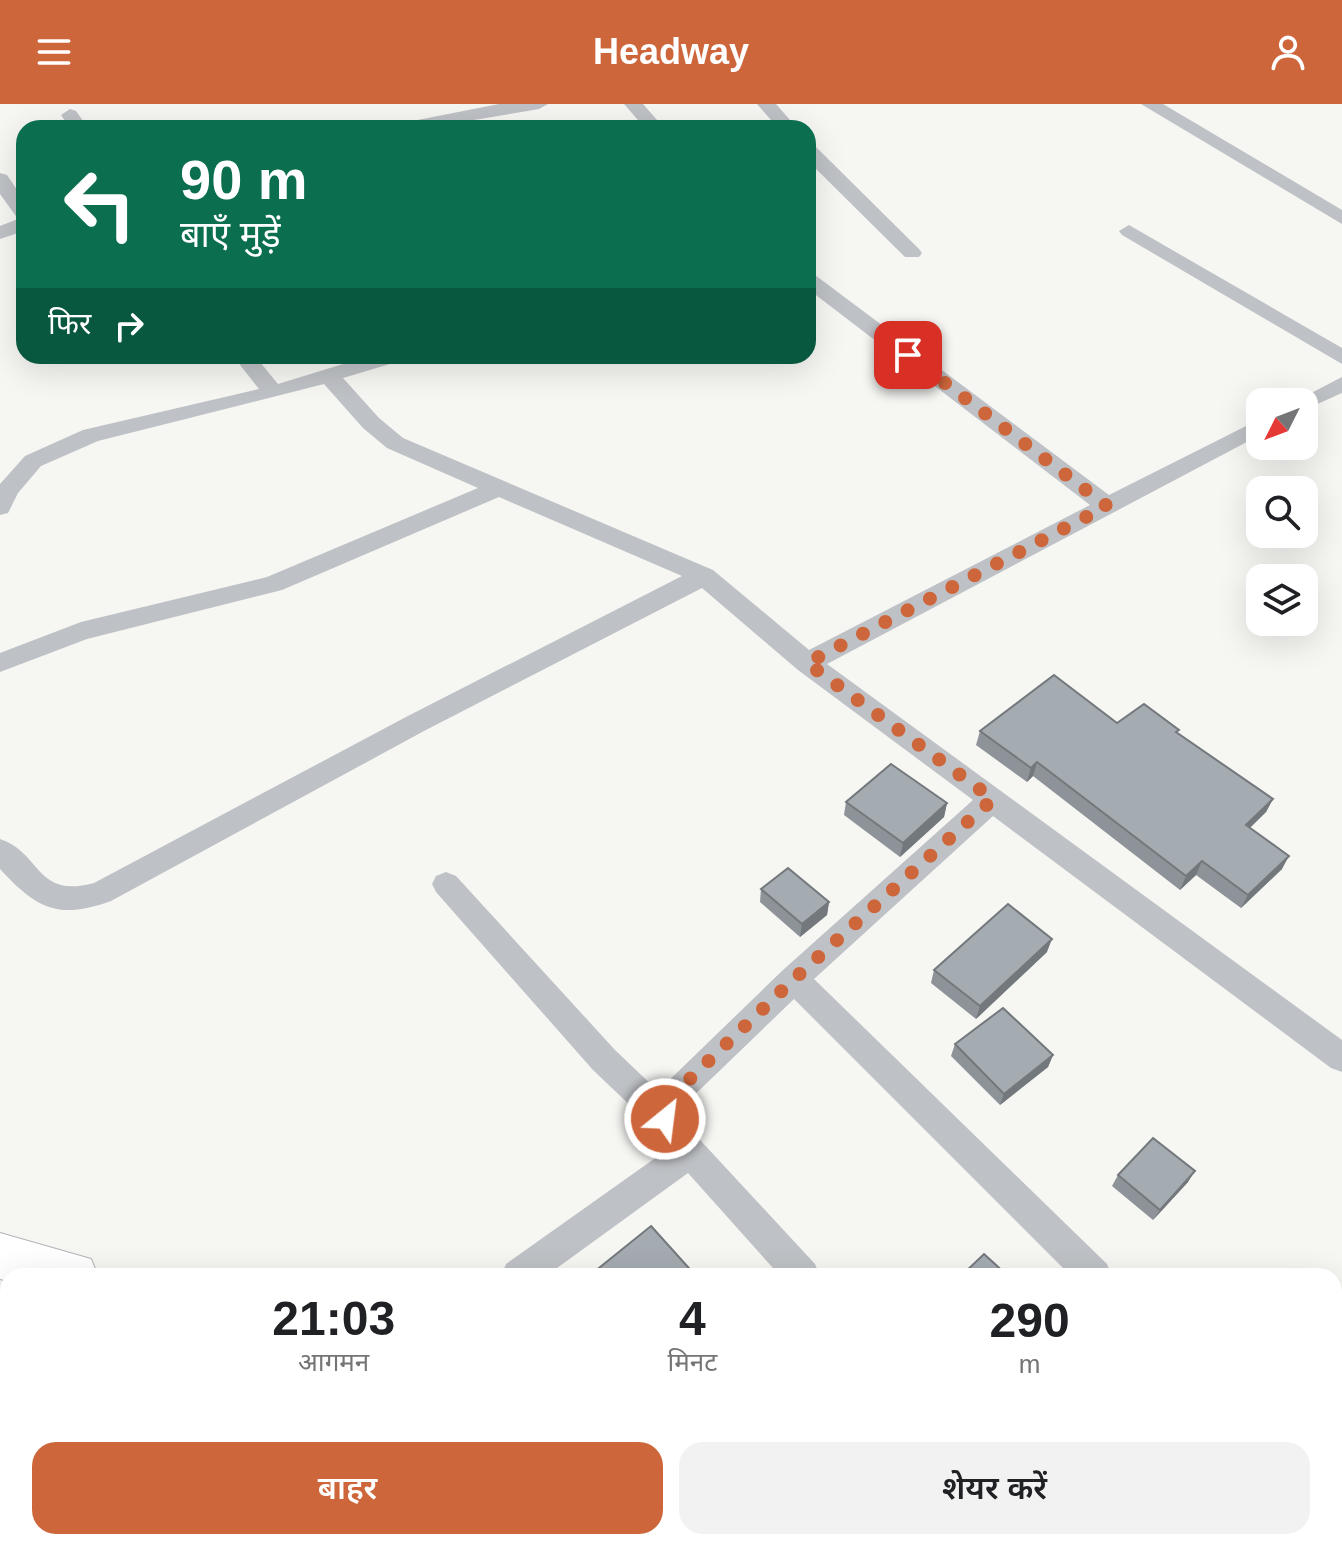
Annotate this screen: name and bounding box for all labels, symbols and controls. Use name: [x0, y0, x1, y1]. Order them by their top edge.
icon: menu: [32, 30, 76, 74]
icon: person: [1266, 30, 1310, 74]
text: Headway: [593, 31, 749, 72]
text: 90 m: [180, 148, 308, 211]
icon: left: [48, 152, 152, 256]
text: बाएँ मुड़ें: [180, 214, 281, 255]
icon: right: [107, 304, 151, 348]
text: फिर: [48, 307, 91, 340]
pin: [874, 321, 942, 389]
icon: arrive: [886, 333, 930, 377]
north arrow: [1246, 388, 1318, 460]
map controls: [1246, 388, 1318, 636]
button: search: [1246, 476, 1318, 548]
button: layers: [1246, 564, 1318, 636]
position arrow: [623, 1077, 707, 1161]
text: 21:03: [272, 1292, 395, 1345]
text: 4: [679, 1292, 706, 1345]
text: 290: [990, 1294, 1070, 1347]
text: आगमन: [298, 1347, 369, 1377]
text: मिनट: [667, 1347, 717, 1377]
text: m: [1019, 1349, 1040, 1379]
button: बाहर: [32, 1442, 663, 1534]
button: शेयर करें: [679, 1442, 1310, 1534]

